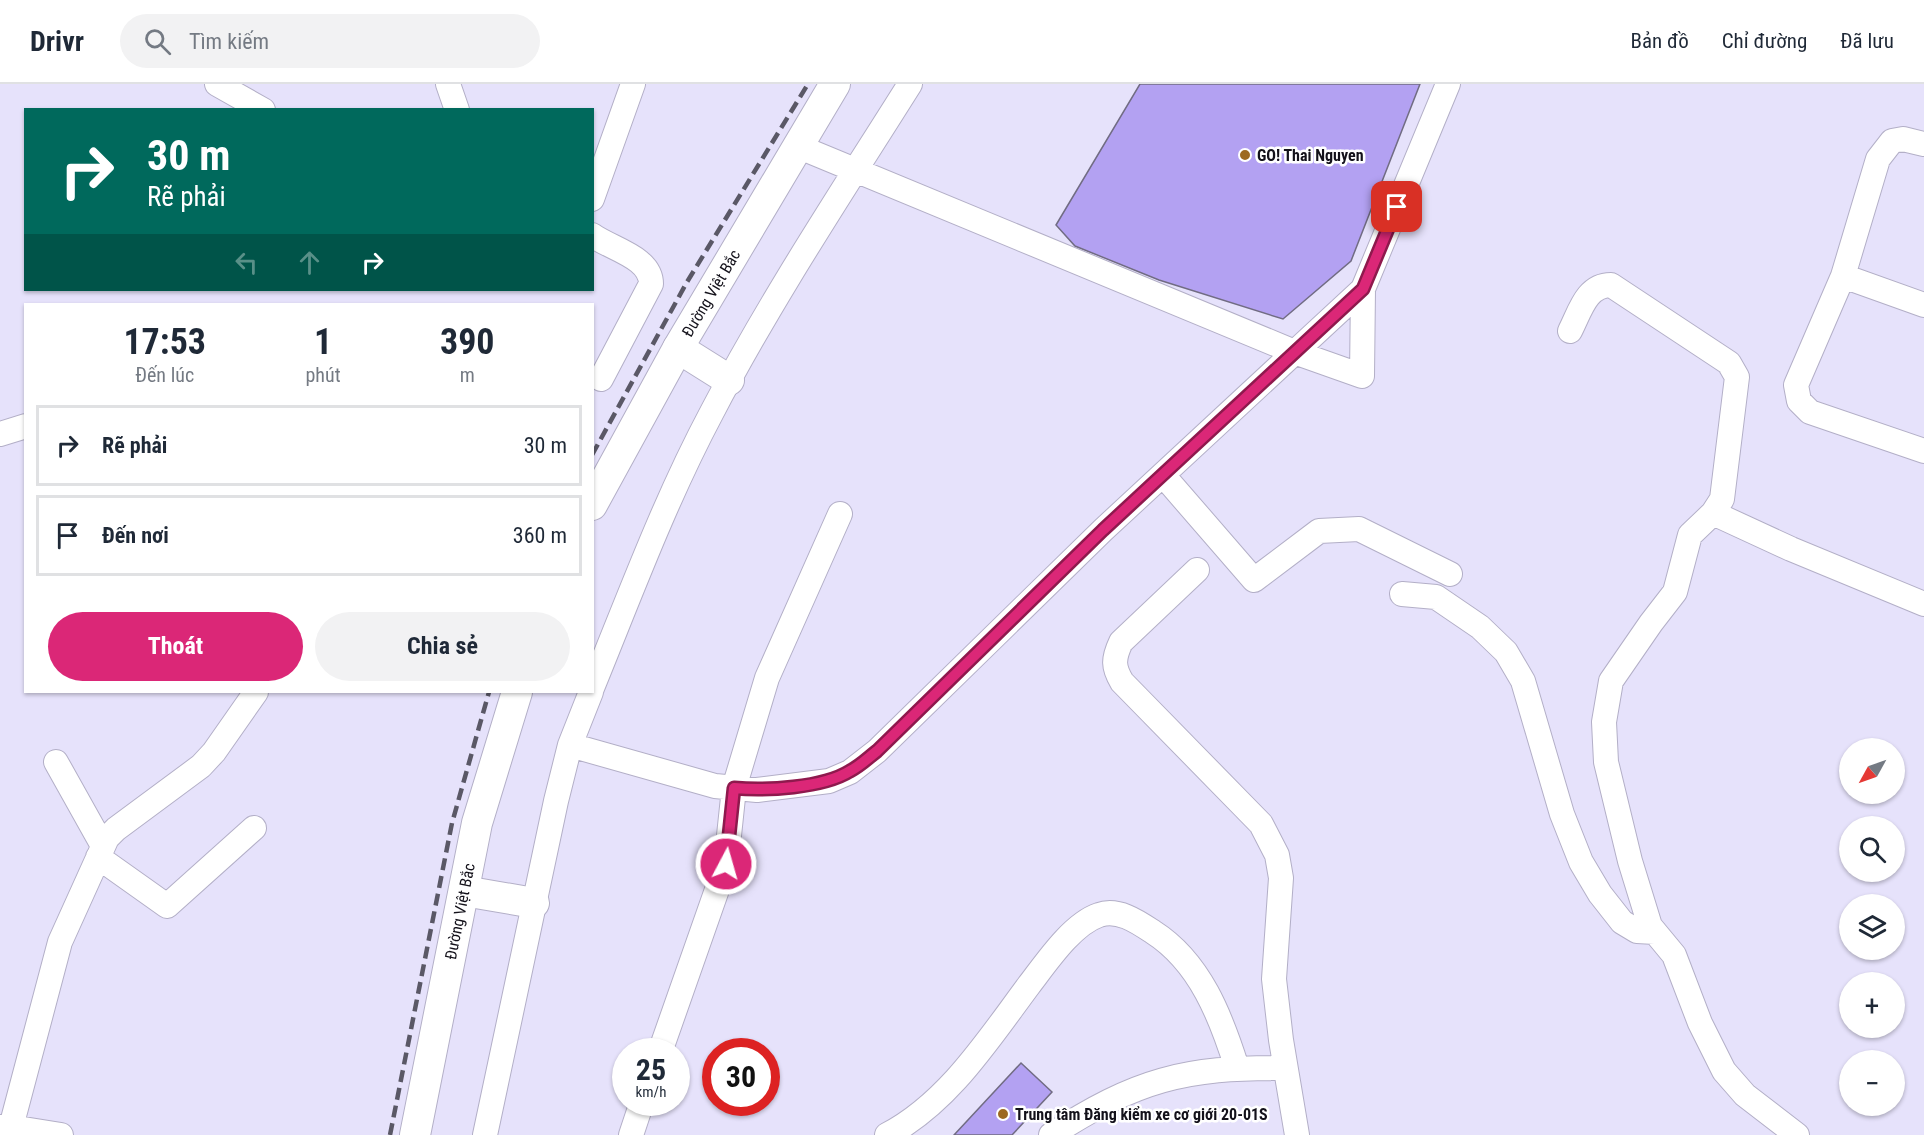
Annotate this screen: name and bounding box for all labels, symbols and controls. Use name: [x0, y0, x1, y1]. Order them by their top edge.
search box: [120, 14, 540, 68]
text: Drivr: [30, 25, 84, 58]
icon: search: [141, 25, 174, 58]
text: Tìm kiếm: [189, 29, 269, 54]
text: Bản đồ: [1631, 29, 1689, 53]
text: Chỉ đường: [1722, 29, 1807, 53]
text: Đã lưu: [1840, 29, 1894, 53]
text: 30 m: [147, 131, 230, 180]
icon: right: [48, 132, 126, 210]
place label: GO! Thai Nguyen: [1257, 146, 1364, 165]
marker: GO! Thai Nguyen: [1238, 148, 1252, 162]
text: Rẽ phải: [147, 181, 226, 213]
pin: [1371, 181, 1422, 232]
icon: arrive: [1380, 190, 1413, 223]
icon: left: [230, 246, 263, 279]
icon: ahead: [293, 246, 326, 279]
icon: right: [356, 246, 389, 279]
street label: Đường Việt Bắc: [678, 246, 744, 340]
text: 17:53: [123, 321, 206, 363]
text: 1: [314, 321, 332, 363]
text: 390: [440, 321, 495, 363]
text: Đến lúc: [135, 363, 194, 387]
text: phút: [305, 363, 341, 387]
text: m: [460, 363, 475, 387]
icon: right: [51, 429, 84, 462]
text: Rẽ phải: [102, 433, 167, 458]
text: 30 m: [524, 433, 567, 458]
icon: arrive: [51, 519, 84, 552]
text: Đến nơi: [102, 523, 169, 548]
text: 360 m: [513, 523, 567, 548]
button: Thoát: [48, 612, 303, 681]
button: Chia sẻ: [315, 612, 570, 681]
north arrow: [1839, 738, 1905, 804]
map controls: [1839, 738, 1905, 1116]
button: search: [1839, 816, 1905, 882]
position arrow: [694, 832, 758, 896]
street label: Đường Việt Bắc: [441, 862, 479, 961]
button: layers: [1839, 894, 1905, 960]
button: +: [1839, 972, 1905, 1038]
speed limit sign: 30: [702, 1038, 780, 1116]
button: −: [1839, 1050, 1905, 1116]
text: 25: [636, 1052, 666, 1087]
text: km/h: [636, 1083, 666, 1101]
place label: Trung tâm Đăng kiểm xe cơ giới 20-01S: [1015, 1105, 1268, 1124]
marker: Trung tâm Đăng kiểm xe cơ giới 20-01S: [996, 1107, 1010, 1121]

